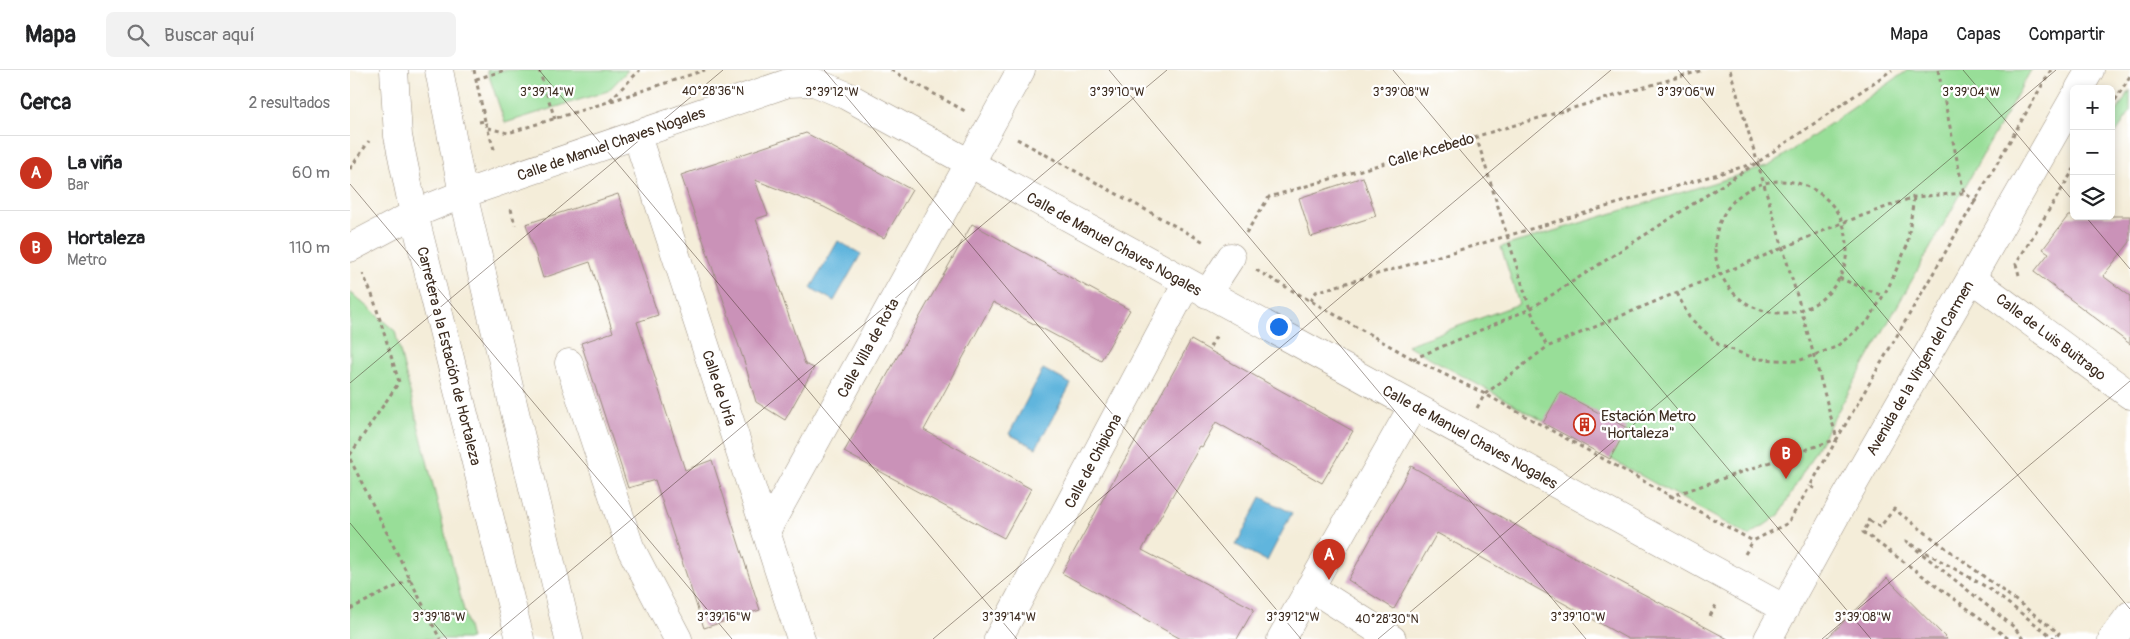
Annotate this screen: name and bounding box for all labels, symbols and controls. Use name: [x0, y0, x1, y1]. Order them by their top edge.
search box: [106, 12, 456, 57]
text: Mapa: [25, 20, 76, 49]
icon: search: [124, 21, 152, 49]
text: Buscar aquí: [164, 23, 255, 47]
text: Mapa: [1890, 23, 1928, 46]
text: Capas: [1956, 23, 2001, 46]
text: Compartir: [2029, 23, 2105, 46]
text: 40°28'36"N: [682, 84, 744, 99]
text: 3°39'14"W: [520, 85, 574, 100]
text: 3°39'12"W: [805, 85, 859, 100]
text: 3°39'10"W: [1089, 85, 1145, 100]
text: 3°39'08"W: [1373, 85, 1429, 100]
text: 3°39'06"W: [1657, 85, 1715, 100]
text: 3°39'04"W: [1942, 85, 2000, 100]
map controls: [2070, 85, 2115, 220]
button: +: [2070, 85, 2115, 130]
text: Cerca: [20, 89, 71, 116]
text: 2 resultados: [248, 93, 330, 113]
street label: Calle de Manuel Chaves Nogales: [515, 103, 708, 186]
street label: Calle Acebedo: [1386, 129, 1476, 172]
button: −: [2070, 130, 2115, 175]
text: La viña: [67, 151, 122, 175]
text: A: [31, 163, 41, 183]
text: 60 m: [292, 163, 330, 183]
text: Bar: [67, 175, 89, 195]
button: layers: [2070, 175, 2115, 220]
street label: Calle de Manuel Chaves Nogales: [1023, 188, 1205, 301]
text: Hortaleza: [67, 226, 145, 250]
text: B: [31, 238, 41, 258]
text: 110 m: [289, 238, 330, 258]
street label: Carretera a la Estación de Hortaleza: [412, 245, 485, 467]
text: Metro: [67, 250, 107, 270]
street label: Avenida de la Virgen del Carmen: [1862, 277, 1978, 459]
street label: Calle de Luis Buitrago: [1992, 290, 2110, 385]
street label: Calle Villa de Rota: [833, 295, 904, 401]
your location: [1266, 314, 1292, 340]
street label: Calle de Uría: [697, 348, 740, 429]
street label: Calle de Manuel Chaves Nogales: [1379, 381, 1561, 494]
place label: Estación Metro "Hortaleza": [1601, 407, 1696, 443]
street label: Calle de Chipiona: [1061, 411, 1126, 512]
building icon: Estación Metro "Hortaleza": [1573, 413, 1597, 437]
pin: B: [1770, 438, 1802, 479]
pin: A: [1313, 539, 1345, 580]
text: 3°39'18"W: [412, 610, 466, 625]
text: 3°39'16"W: [697, 610, 751, 625]
text: 3°39'14"W: [982, 610, 1036, 625]
text: 3°39'12"W: [1266, 610, 1320, 625]
text: 3°39'10"W: [1550, 610, 1606, 625]
text: 3°39'08"W: [1835, 610, 1891, 625]
text: 40°28'30"N: [1355, 612, 1419, 627]

